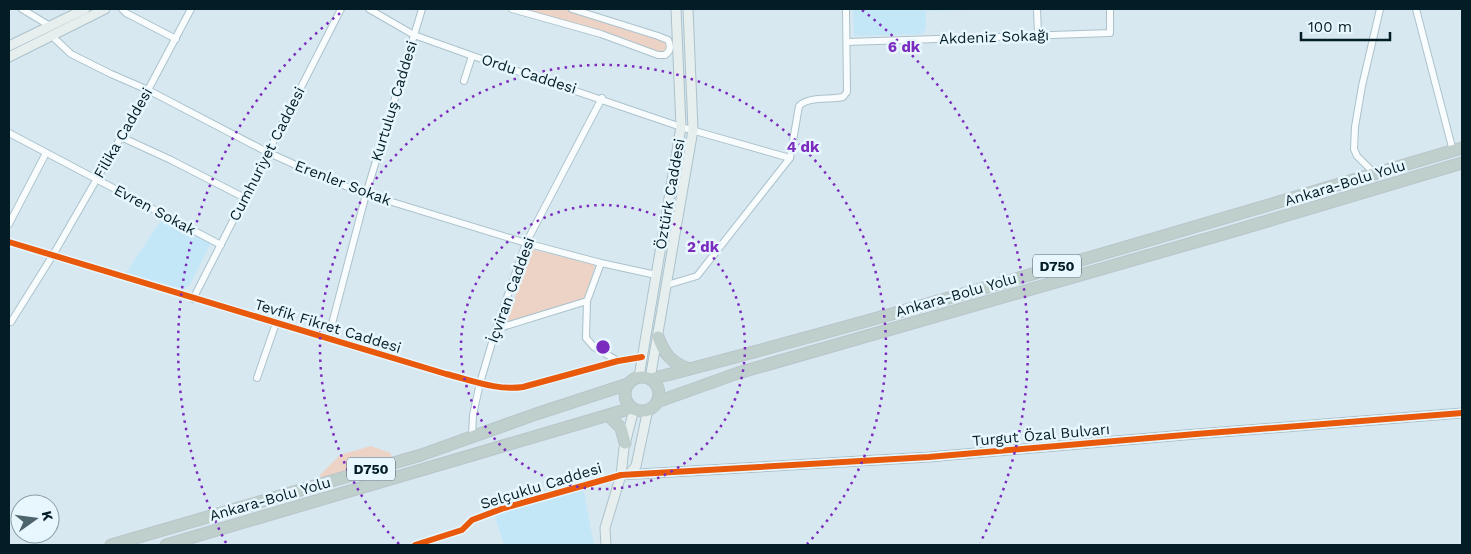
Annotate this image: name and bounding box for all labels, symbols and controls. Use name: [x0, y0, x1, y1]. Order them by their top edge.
scale bar: [1301, 10, 1390, 42]
text: 100 m: [1308, 18, 1352, 36]
street label: Akdeniz Sokağı: [939, 26, 1049, 48]
text: 6 dk: [888, 38, 921, 56]
street label: Kurtuluş Caddesi: [367, 39, 421, 163]
street label: Ordu Caddesi: [479, 50, 579, 98]
street label: Cumhuriyet Caddesi: [225, 84, 309, 224]
street label: Filika Caddesi: [90, 85, 156, 181]
street label: Öztürk Caddesi: [651, 137, 689, 251]
text: 4 dk: [787, 138, 820, 156]
street label: Erenler Sokak: [292, 156, 394, 210]
street label: Ankara-Bolu Yolu: [1282, 156, 1408, 210]
street label: Evren Sokak: [111, 181, 199, 239]
street label: İçviran Caddesi: [484, 235, 538, 345]
text: 2 dk: [687, 238, 720, 256]
road number: D750: [1033, 255, 1081, 278]
street label: Ankara-Bolu Yolu: [893, 269, 1019, 321]
street label: Tevfik Fikret Caddesi: [253, 295, 403, 357]
centre of rings: [594, 338, 612, 356]
street label: Turgut Özal Bulvarı: [971, 420, 1111, 450]
road number: D750: [347, 458, 395, 480]
street label: Selçuklu Caddesi: [478, 459, 604, 513]
street label: Ankara-Bolu Yolu: [207, 473, 333, 525]
north arrow: [10, 494, 60, 544]
text: K: [39, 509, 57, 523]

